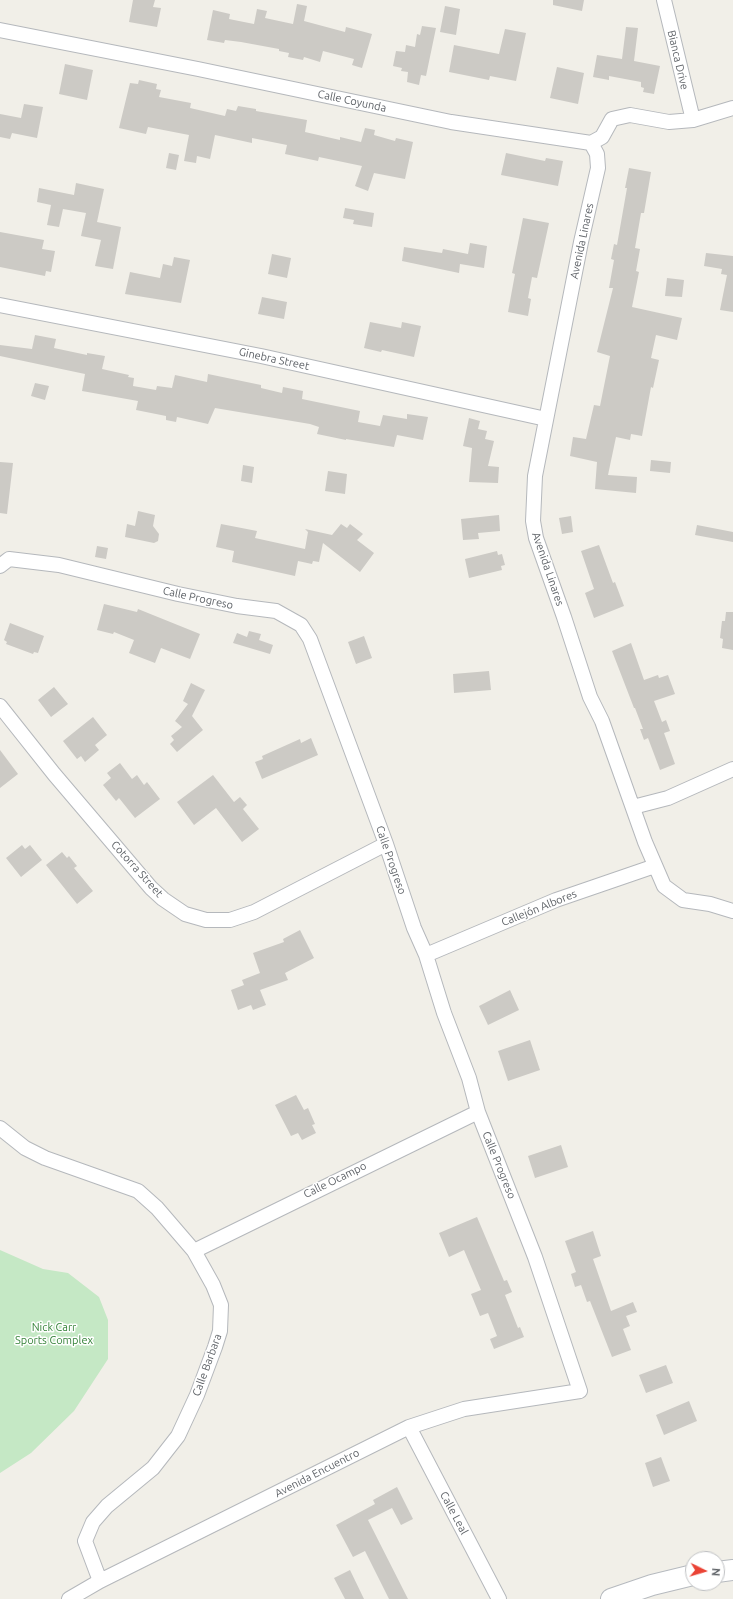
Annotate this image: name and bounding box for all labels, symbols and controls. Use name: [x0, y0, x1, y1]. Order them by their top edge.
street label: Bianca Drive: [665, 29, 691, 91]
street label: Calle Coyunda: [316, 87, 388, 115]
street label: Avenida Linares: [568, 202, 596, 280]
street label: Ginebra Street: [238, 345, 310, 373]
street label: Avenida Linares: [529, 530, 567, 608]
street label: Calle Progreso: [162, 584, 234, 612]
street label: Calle Progreso: [373, 824, 409, 896]
street label: Cotorra Street: [108, 838, 166, 900]
street label: Callejón Albores: [499, 887, 579, 929]
street label: Calle Progreso: [479, 1129, 519, 1201]
street label: Calle Ocampo: [301, 1159, 369, 1201]
park label: Nick Carr Sports Complex: [15, 1320, 93, 1346]
street label: Calle Barbara: [190, 1332, 224, 1398]
street label: Avenida Encuentro: [273, 1446, 361, 1500]
street label: Calle Leal: [437, 1489, 471, 1537]
north arrow: [685, 1551, 725, 1591]
text: N: [710, 1567, 722, 1577]

